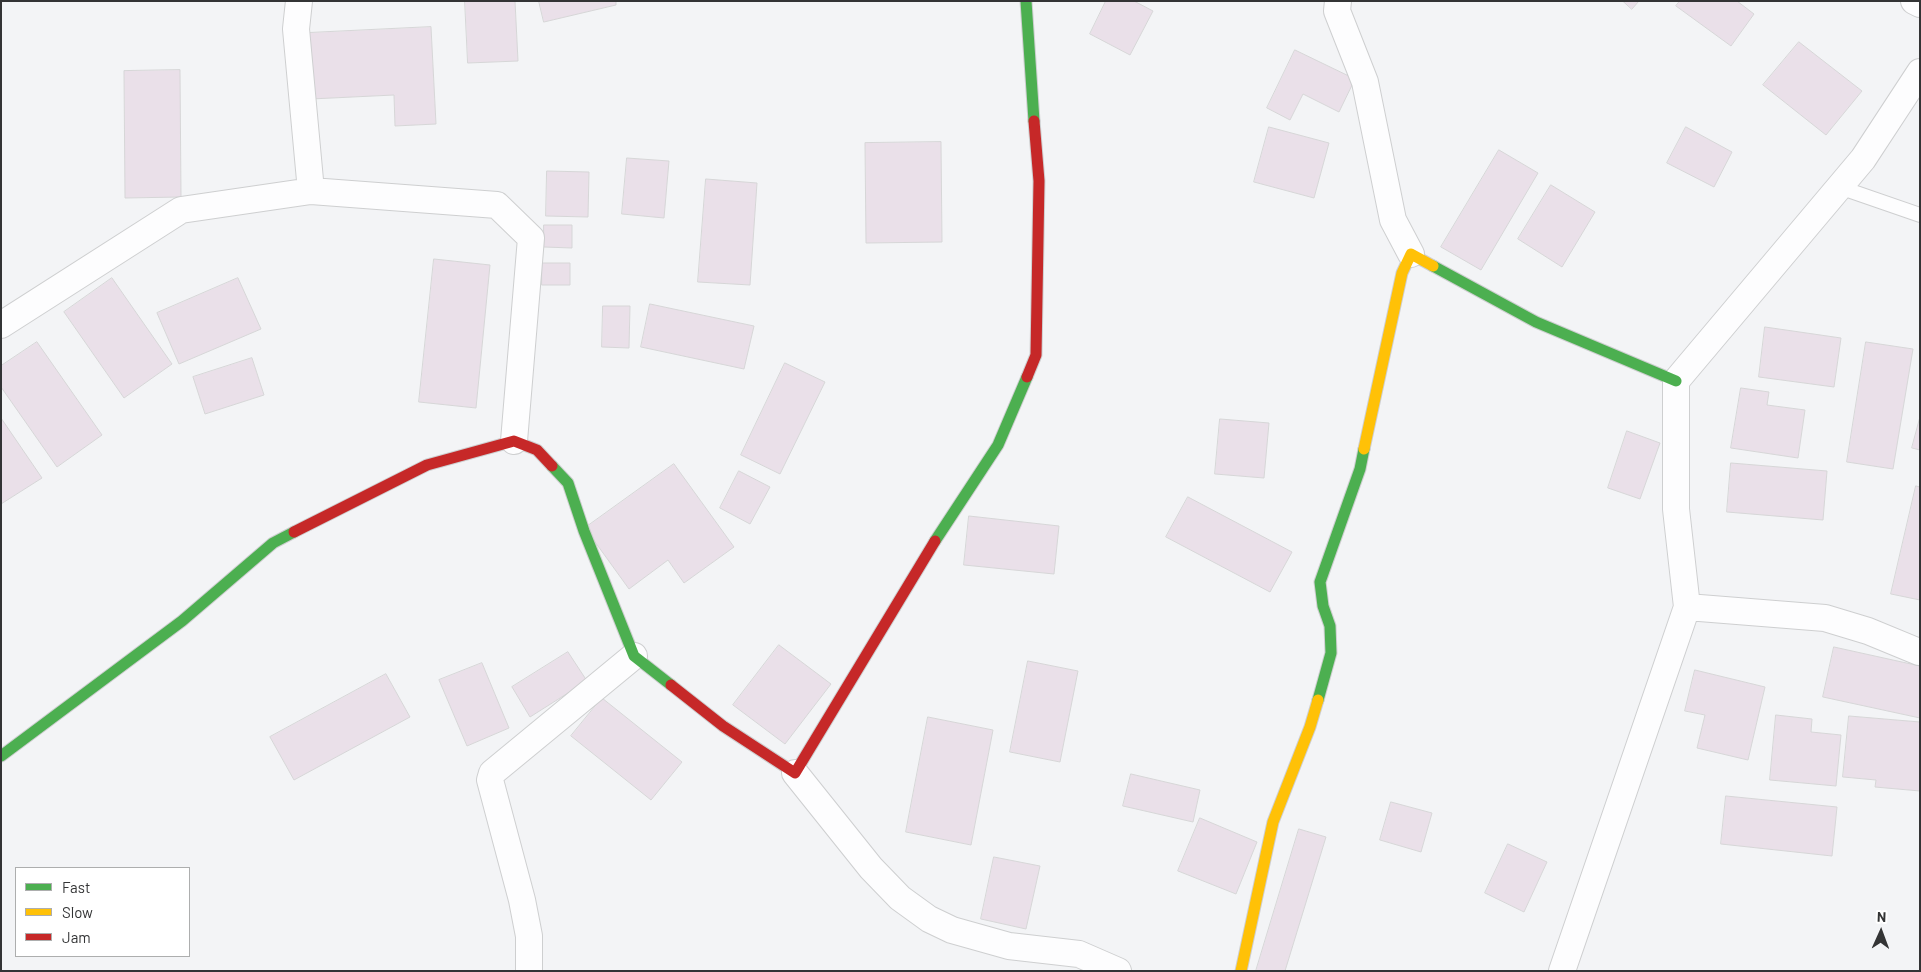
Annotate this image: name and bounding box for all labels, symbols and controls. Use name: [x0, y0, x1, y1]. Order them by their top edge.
legend: [15, 867, 190, 957]
text: Fast: [62, 878, 90, 896]
text: Slow: [62, 903, 93, 921]
north arrow: [1856, 907, 1906, 957]
text: N: [1877, 908, 1886, 925]
text: Jam: [62, 928, 91, 946]

